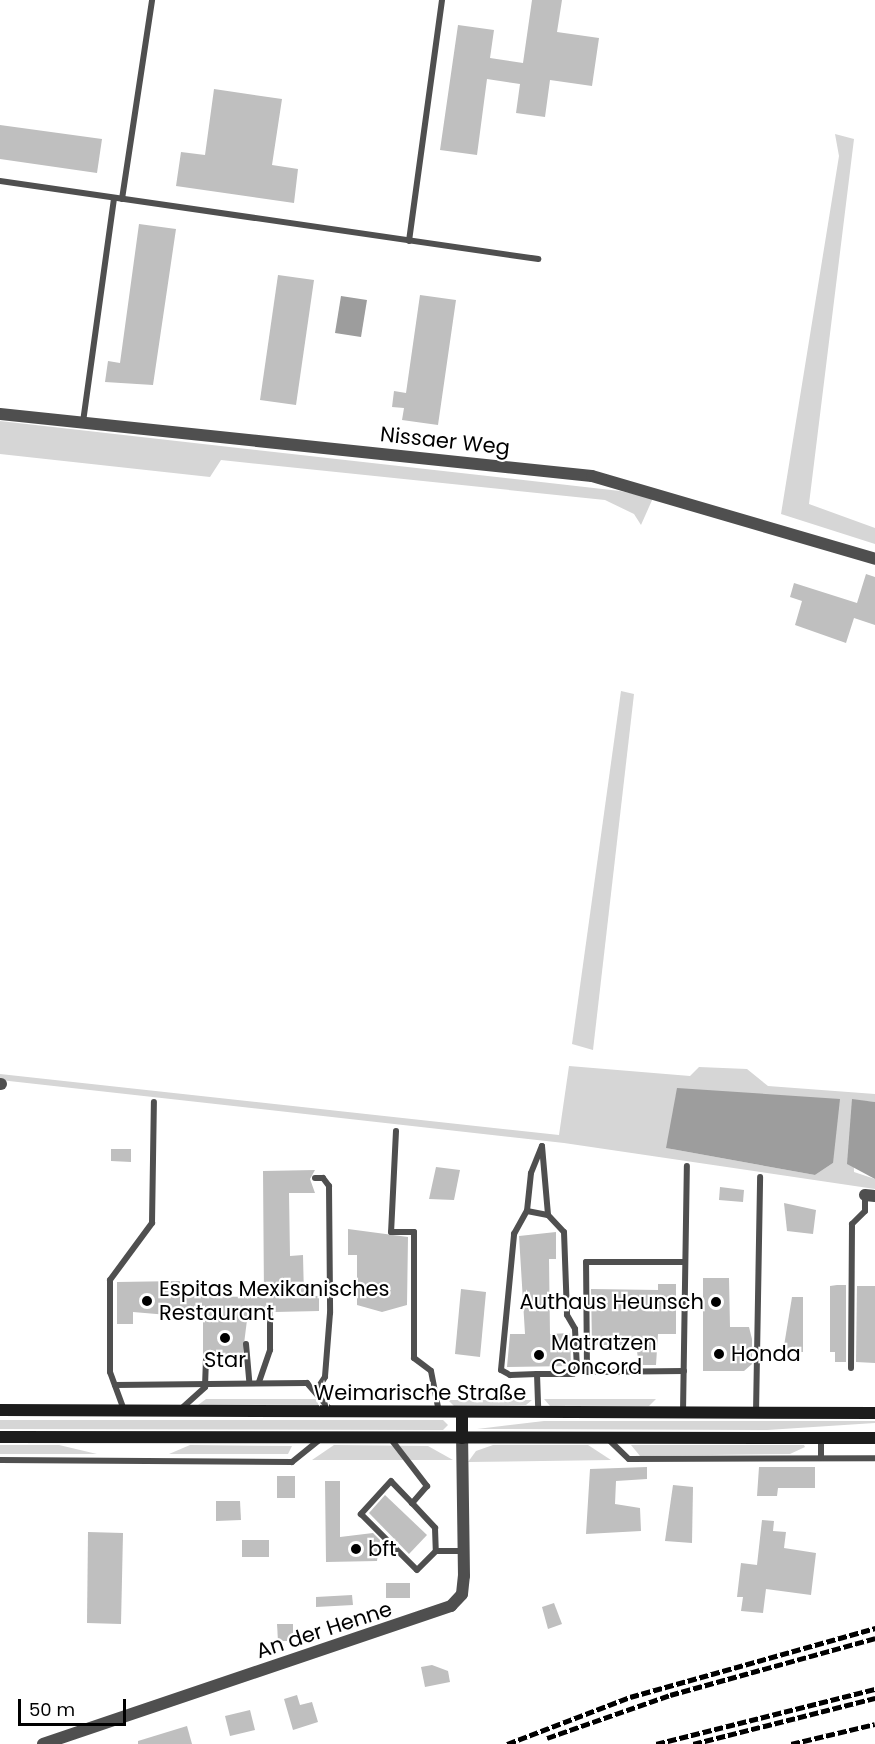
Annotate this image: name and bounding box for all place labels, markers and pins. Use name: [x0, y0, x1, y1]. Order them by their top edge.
place label: Espitas Mexikanisches Restaurant: [159, 1276, 390, 1326]
place label: Authaus Heunsch: [520, 1289, 704, 1315]
marker: Espitas Mexikanisches Restaurant: [140, 1294, 154, 1308]
marker: Authaus Heunsch: [709, 1295, 723, 1309]
place label: Matratzen Concord: [551, 1330, 657, 1380]
marker: Star: [218, 1331, 232, 1345]
place label: Honda: [731, 1341, 801, 1367]
place label: Star: [204, 1347, 246, 1373]
marker: Honda: [712, 1347, 726, 1361]
marker: Matratzen Concord: [532, 1348, 546, 1362]
place label: bft: [368, 1536, 397, 1562]
marker: bft: [349, 1542, 363, 1556]

